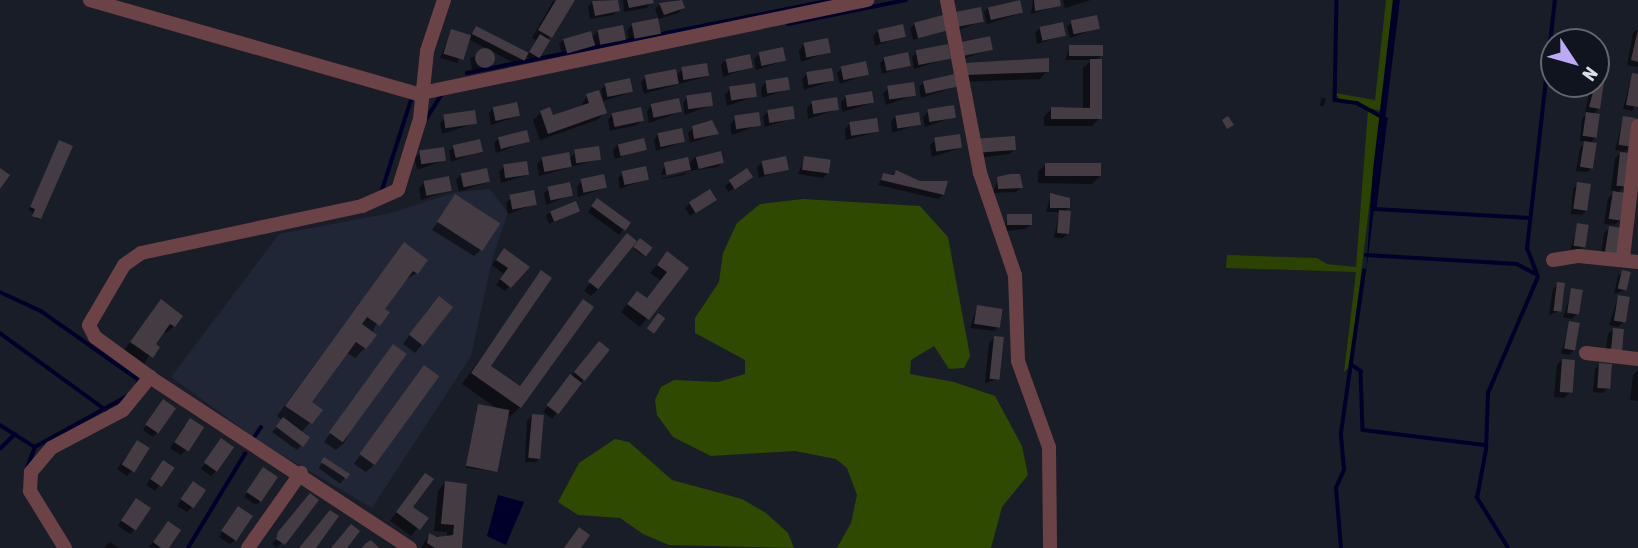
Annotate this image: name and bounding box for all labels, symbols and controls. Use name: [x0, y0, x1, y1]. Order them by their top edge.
north arrow: [1540, 28, 1610, 98]
text: N: [1578, 63, 1603, 85]

